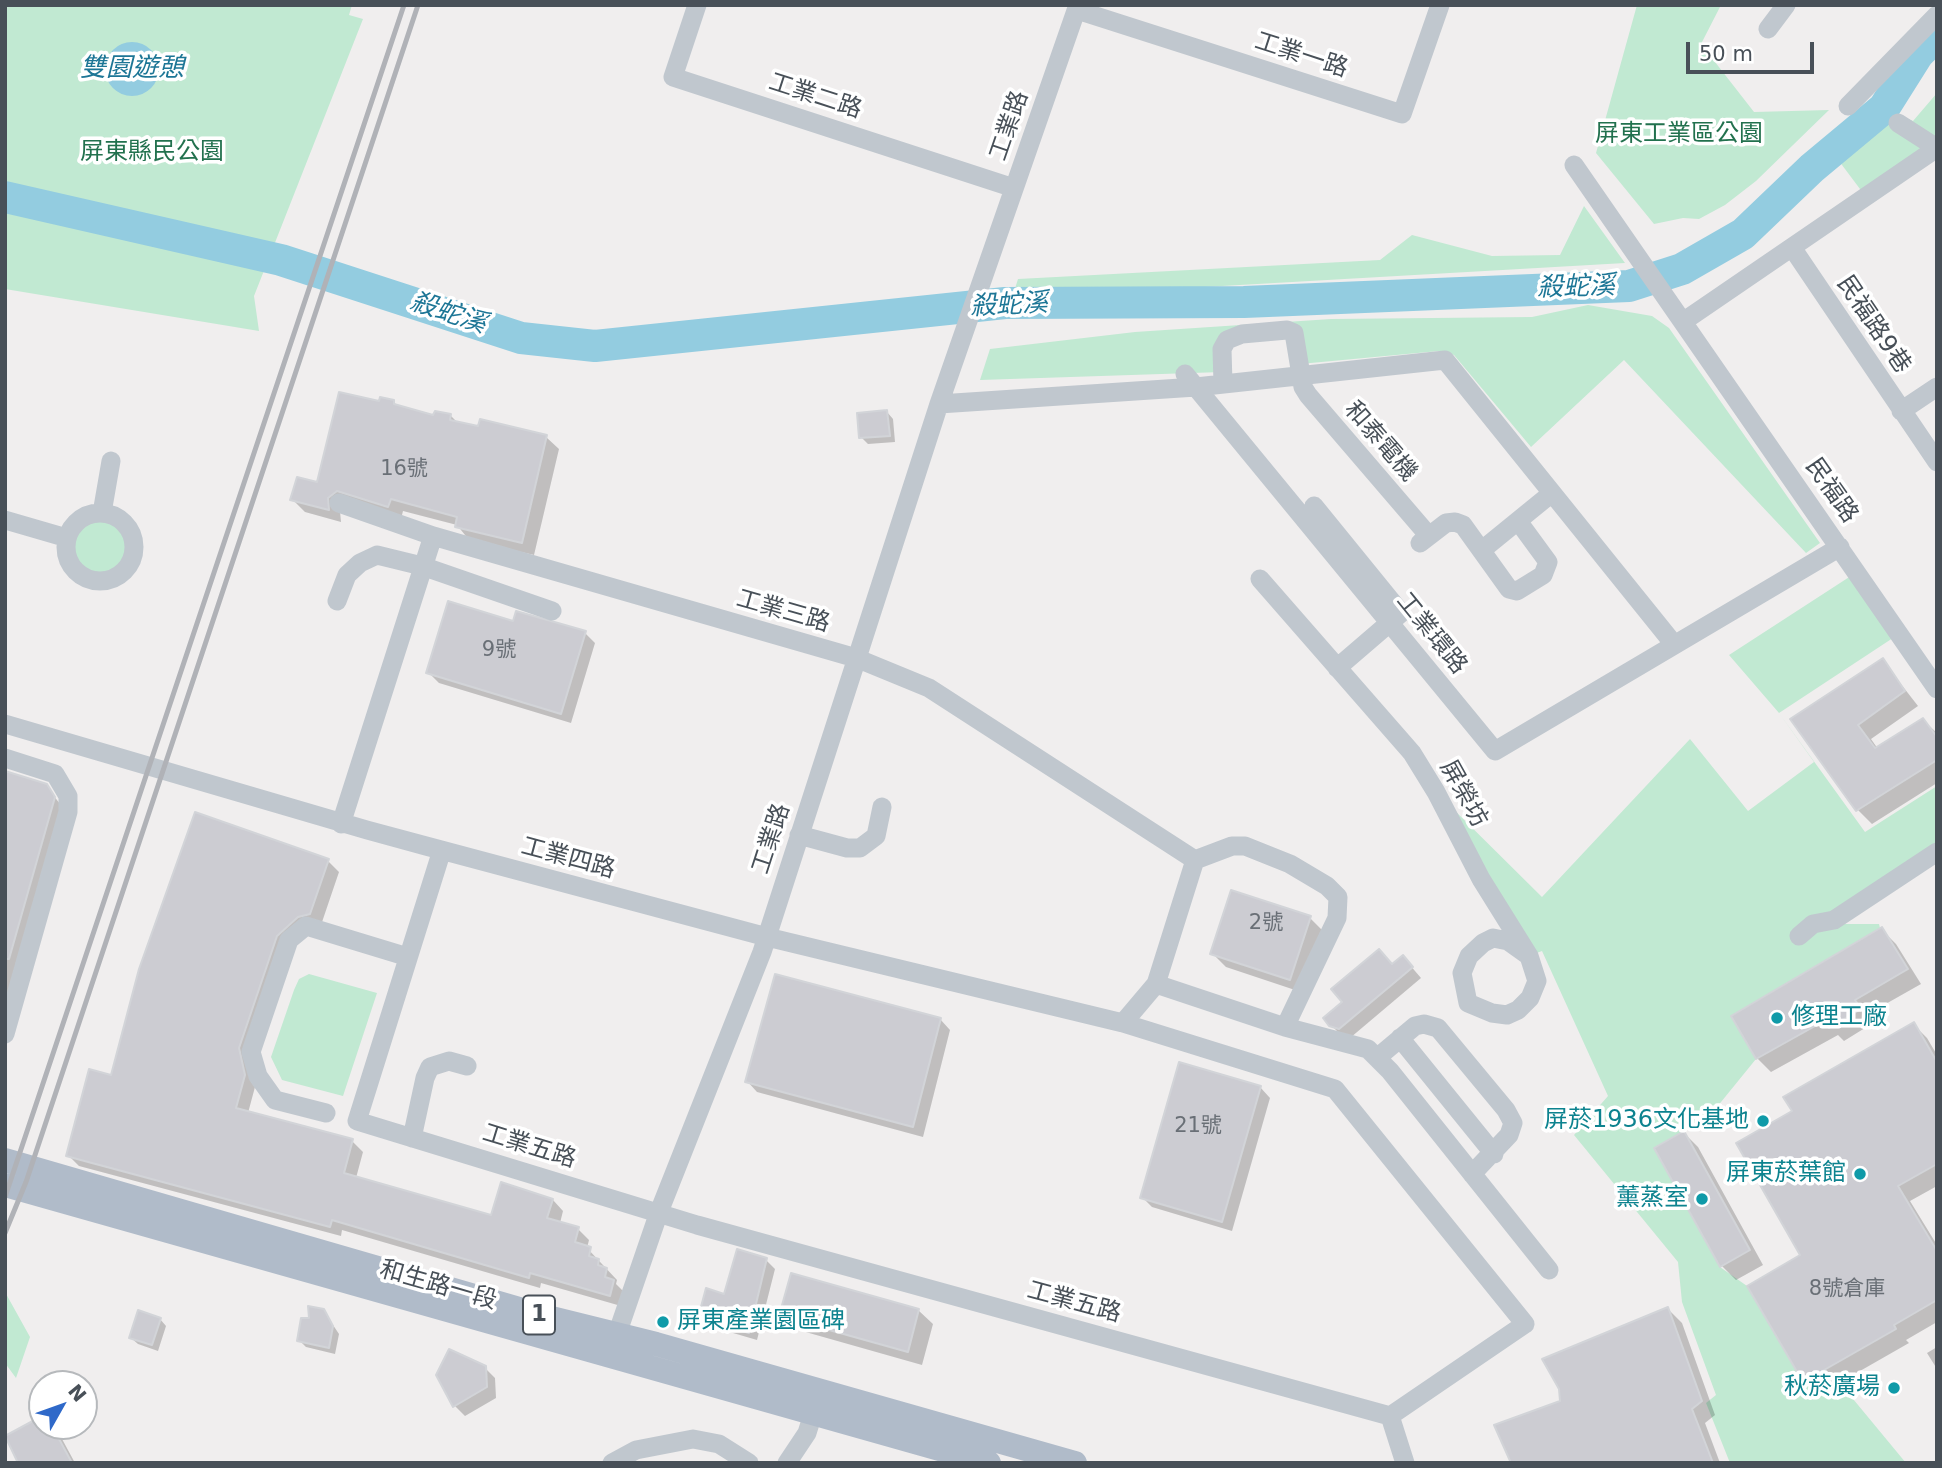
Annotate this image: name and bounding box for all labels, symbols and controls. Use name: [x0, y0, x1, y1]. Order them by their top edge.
street label: 工業一路: [1251, 27, 1351, 85]
scale bar: [1690, 28, 1818, 72]
text: 50 m: [1699, 42, 1753, 66]
water label: 雙園遊憩: [80, 53, 184, 85]
street label: 工業二路: [765, 68, 865, 126]
street label: 工業路: [985, 87, 1035, 165]
park label: 屏東工業區公園: [1595, 121, 1763, 149]
park label: 屏東縣民公園: [80, 139, 224, 167]
water label: 殺蛇溪: [1536, 271, 1616, 305]
street label: 民福路9巷: [1830, 271, 1916, 379]
water label: 殺蛇溪: [406, 287, 490, 341]
water label: 殺蛇溪: [969, 288, 1049, 324]
street label: 和泰電機: [1338, 396, 1422, 488]
street label: 民福路: [1799, 453, 1863, 529]
house number: 16號: [380, 457, 428, 483]
street label: 工業三路: [733, 585, 833, 639]
street label: 工業環路: [1390, 588, 1472, 680]
house number: 9號: [482, 638, 516, 664]
street label: 屏榮坊: [1433, 756, 1493, 832]
street label: 工業路: [747, 800, 797, 878]
street label: 工業四路: [518, 833, 618, 885]
house number: 2號: [1249, 911, 1283, 937]
place label: 修理工廠: [1791, 1004, 1887, 1032]
marker: 修理工廠: [1769, 1010, 1785, 1026]
place label: 屏菸1936文化基地: [1544, 1107, 1749, 1135]
marker: 屏菸1936文化基地: [1755, 1113, 1771, 1129]
house number: 21號: [1174, 1114, 1222, 1140]
street label: 工業五路: [479, 1119, 579, 1175]
place label: 屏東菸葉館: [1726, 1160, 1846, 1188]
marker: 屏東菸葉館: [1852, 1166, 1868, 1182]
place label: 薰蒸室: [1616, 1185, 1688, 1213]
marker: 薰蒸室: [1694, 1191, 1710, 1207]
street label: 和生路一段: [376, 1256, 500, 1316]
street label: 工業五路: [1024, 1277, 1124, 1329]
house number: 8號倉庫: [1809, 1277, 1885, 1303]
road number: 1: [523, 1296, 555, 1334]
place label: 屏東產業園區碑: [677, 1308, 845, 1336]
marker: 屏東產業園區碑: [655, 1314, 671, 1330]
north arrow: [28, 1370, 98, 1440]
place label: 秋菸廣場: [1784, 1374, 1880, 1402]
text: N: [64, 1380, 91, 1406]
marker: 秋菸廣場: [1886, 1380, 1902, 1396]

